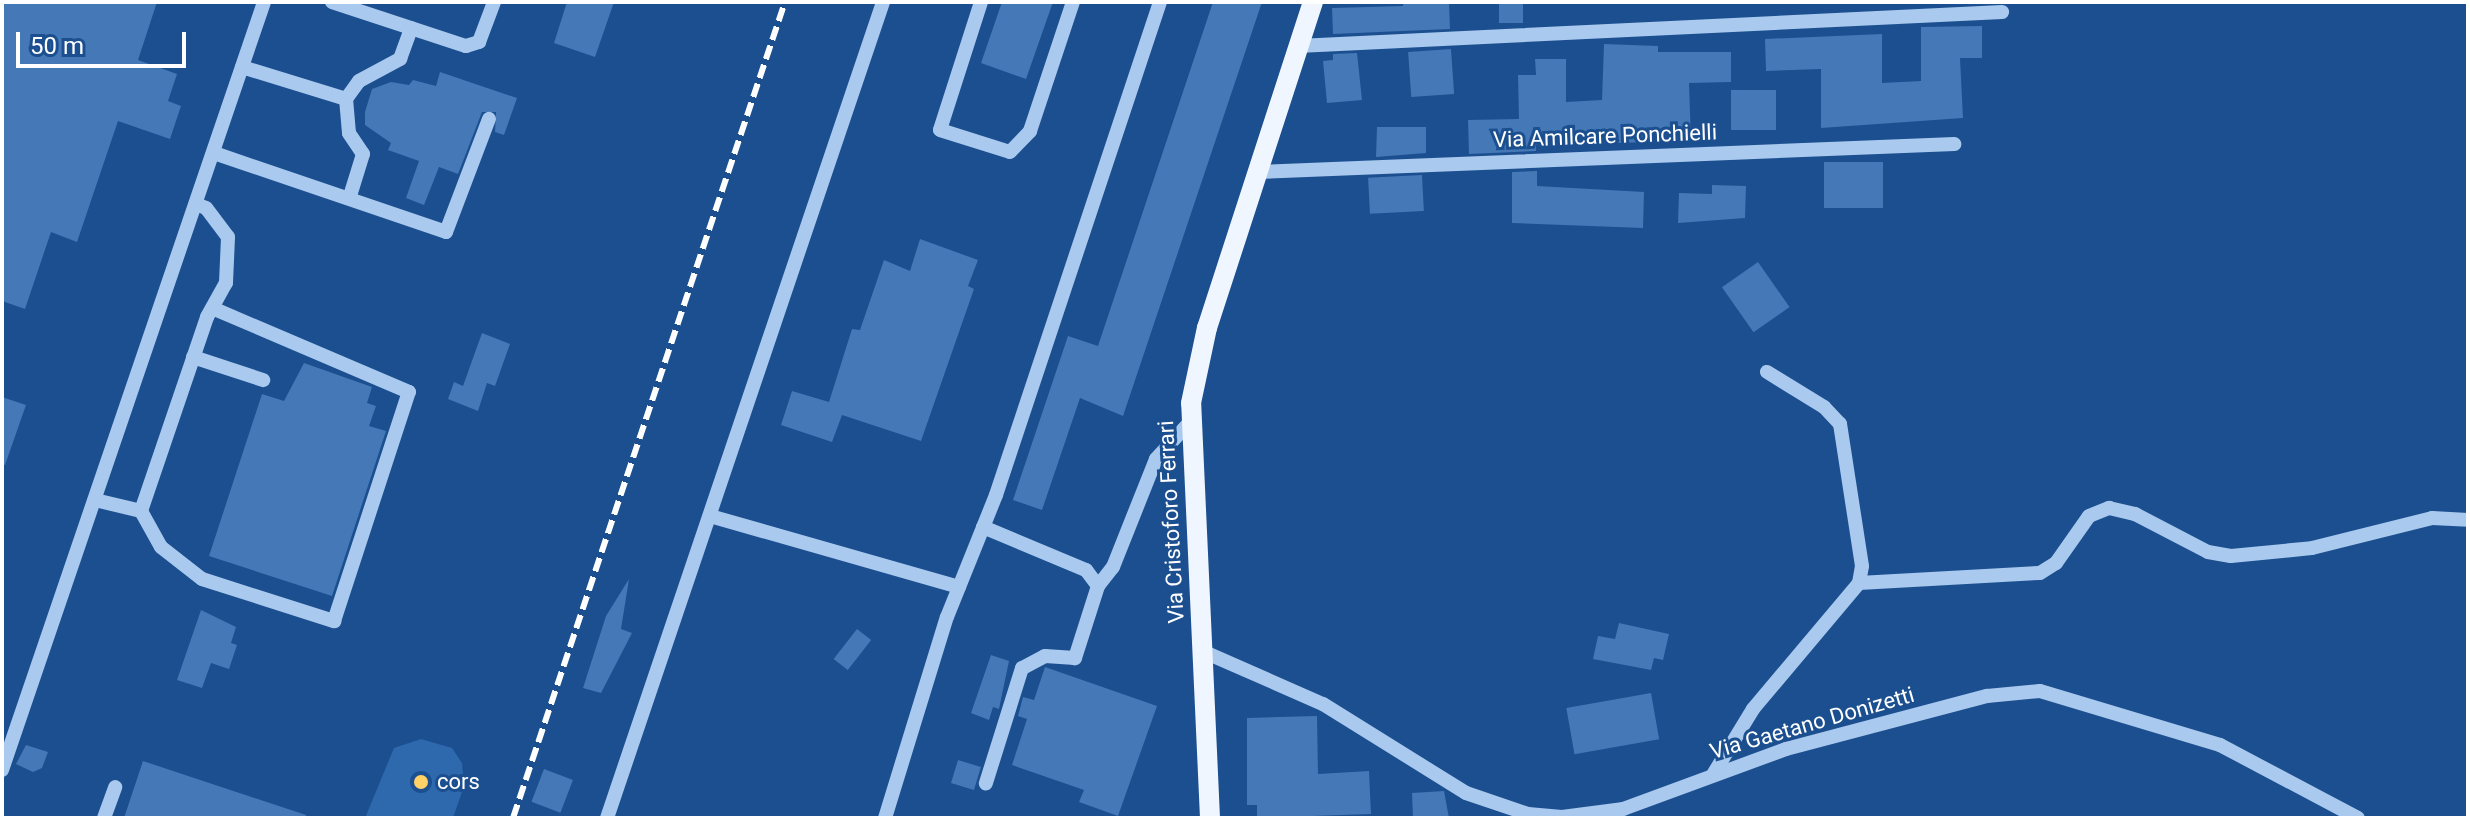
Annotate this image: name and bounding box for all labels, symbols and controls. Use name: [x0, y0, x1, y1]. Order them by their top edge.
scale bar: [20, 16, 190, 66]
text: 50 m: [30, 32, 84, 60]
street label: Via Amilcare Ponchielli: [1493, 119, 1717, 153]
street label: Via Cristoforo Ferrari: [1153, 420, 1189, 624]
street label: Via Gaetano Donizetti: [1707, 681, 1917, 765]
place label: cors: [437, 769, 480, 795]
marker: cors: [412, 773, 430, 791]

